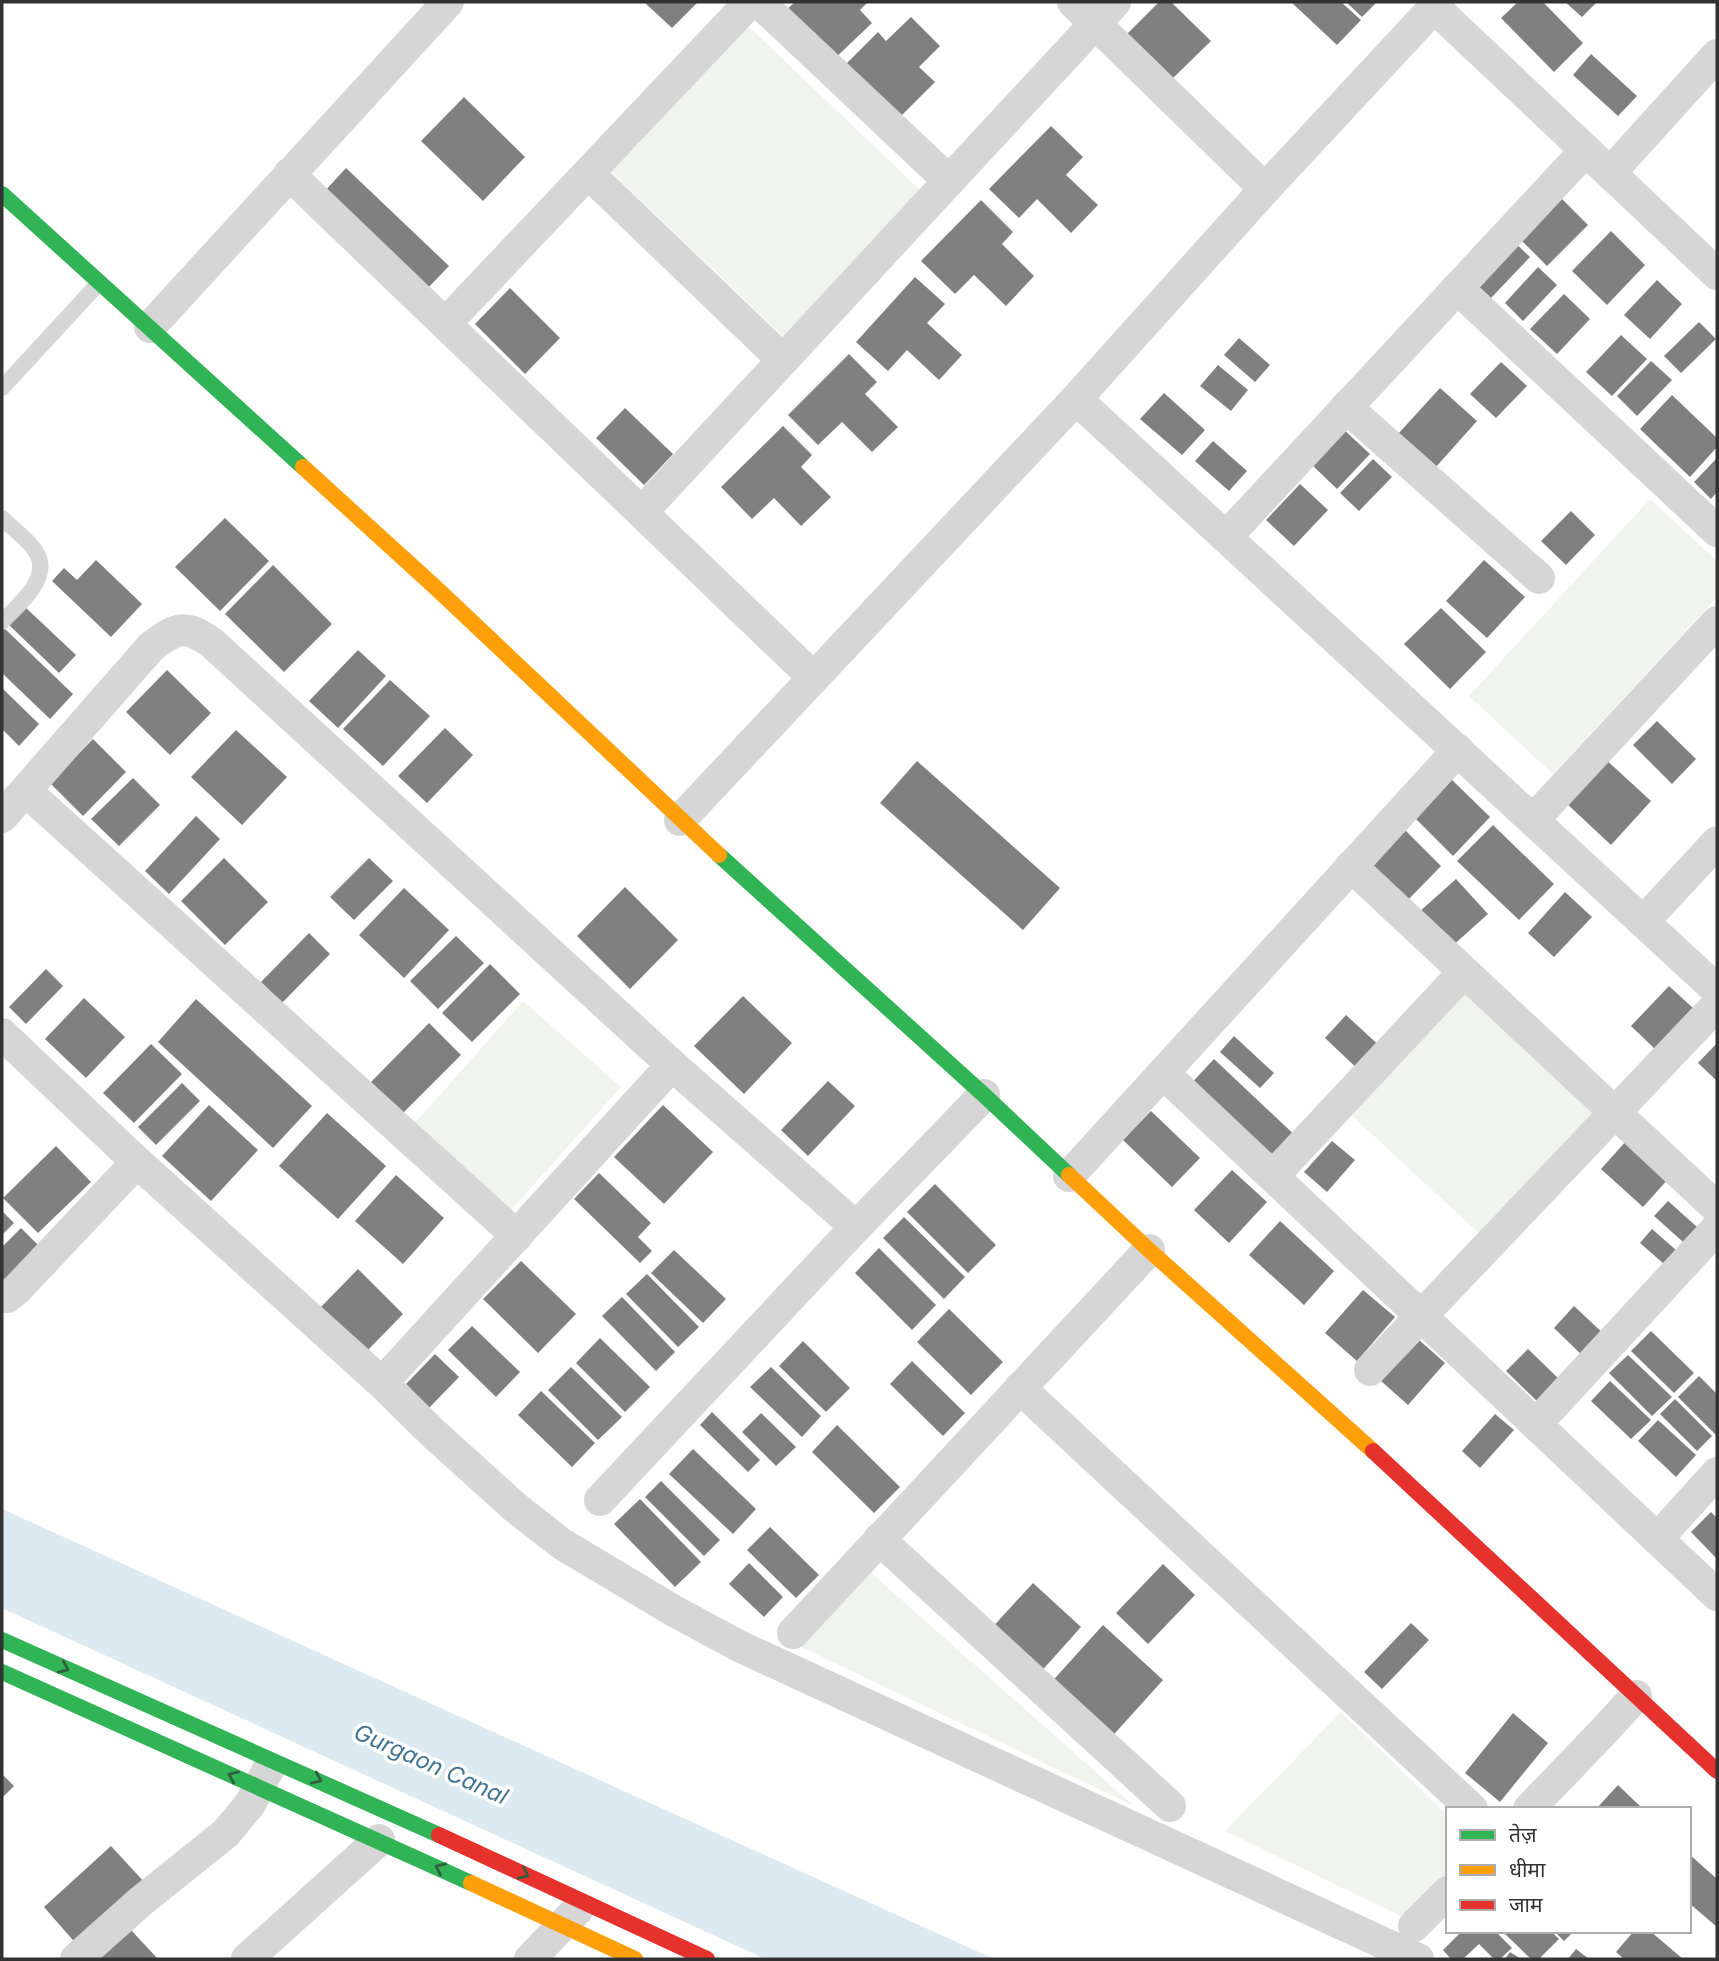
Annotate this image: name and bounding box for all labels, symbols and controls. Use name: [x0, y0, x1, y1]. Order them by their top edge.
one-way arrow: [57, 1660, 69, 1674]
water label: Gurgaon Canal: [350, 1718, 513, 1811]
one-way arrow: [227, 1770, 240, 1784]
one-way arrow: [310, 1771, 322, 1785]
legend: [1446, 1807, 1691, 1933]
text: तेज़: [1509, 1822, 1537, 1847]
text: धीमा: [1509, 1857, 1546, 1882]
one-way arrow: [435, 1863, 447, 1877]
one-way arrow: [517, 1866, 529, 1880]
text: जाम: [1509, 1892, 1543, 1917]

